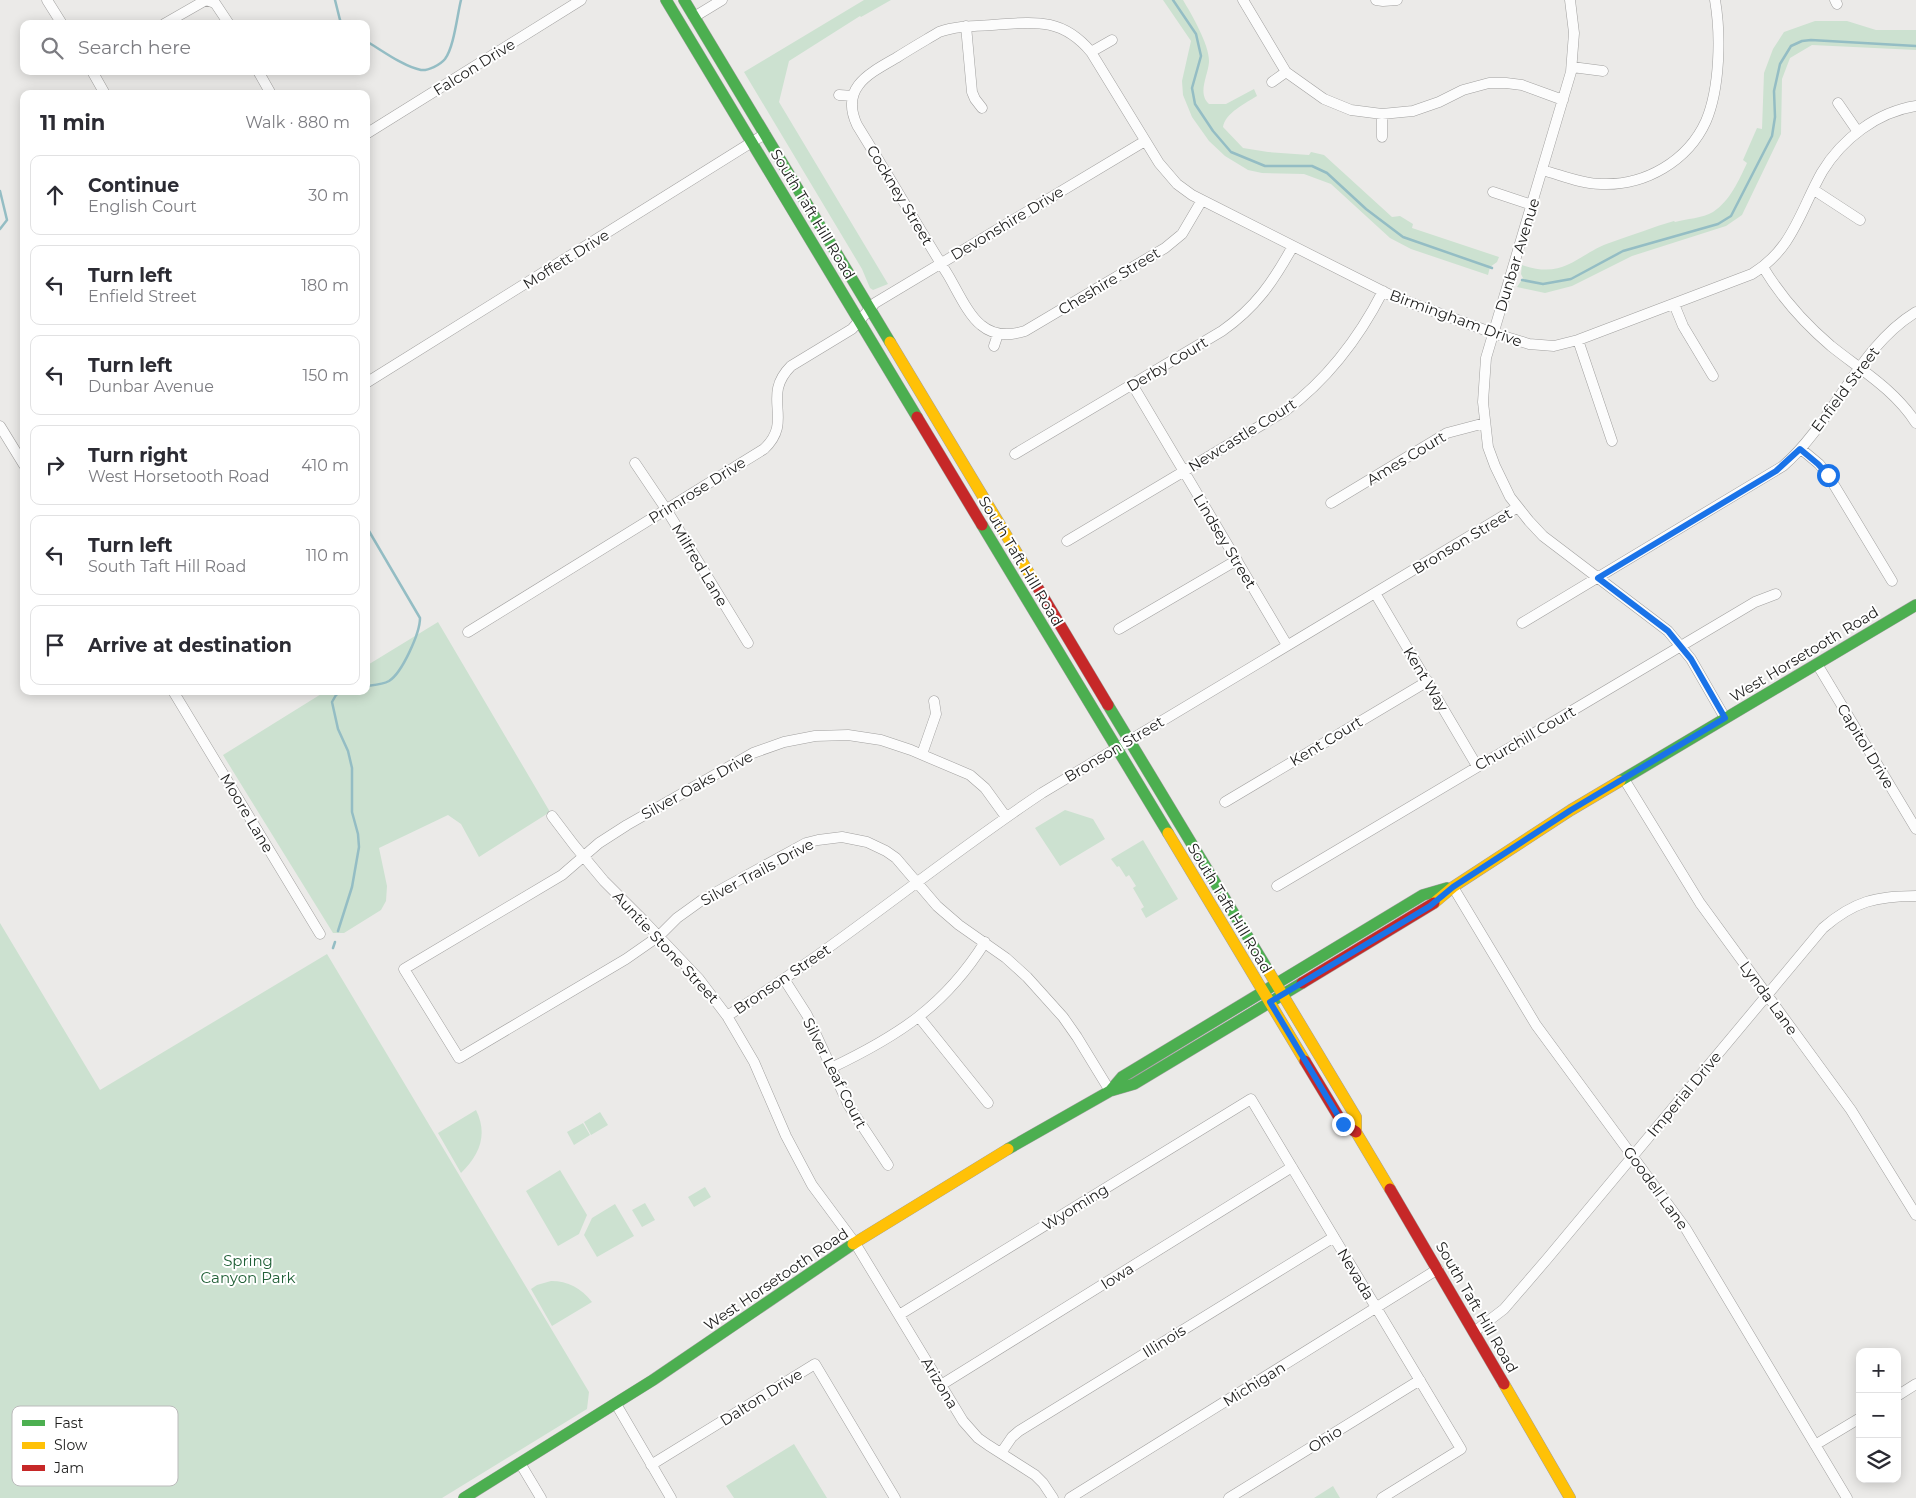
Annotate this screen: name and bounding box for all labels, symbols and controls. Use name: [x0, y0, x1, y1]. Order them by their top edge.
search box: [20, 20, 370, 75]
icon: search: [38, 34, 66, 62]
street label: Falcon Drive: [429, 34, 519, 100]
text: Search here: [78, 36, 191, 59]
text: 11 min: [40, 110, 105, 135]
text: Walk · 880 m: [245, 113, 350, 132]
street label: Cockney Street: [863, 142, 937, 248]
street label: South Taft Hill Road: [767, 145, 859, 283]
text: Continue: [88, 174, 179, 197]
icon: ahead: [41, 181, 69, 209]
street label: Devonshire Drive: [947, 182, 1067, 264]
text: 30 m: [308, 186, 349, 205]
street label: Dunbar Avenue: [1491, 196, 1543, 314]
text: English Court: [88, 197, 197, 216]
street label: Moffett Drive: [519, 225, 613, 293]
street label: Cheshire Street: [1055, 243, 1163, 319]
text: Turn left: [88, 264, 173, 287]
icon: left: [41, 271, 69, 299]
text: 180 m: [301, 276, 349, 295]
street label: Birmingham Drive: [1387, 285, 1525, 351]
text: Enfield Street: [88, 287, 197, 306]
street label: Derby Court: [1123, 332, 1211, 396]
street label: Enfield Street: [1807, 343, 1883, 435]
text: Turn left: [88, 354, 173, 377]
icon: left: [41, 361, 69, 389]
text: 150 m: [302, 366, 349, 385]
text: Dunbar Avenue: [88, 377, 214, 396]
street label: Newcastle Court: [1184, 394, 1300, 476]
street label: Ames Court: [1363, 427, 1449, 489]
text: Turn right: [88, 444, 188, 467]
icon: right: [41, 451, 69, 479]
street label: Primrose Drive: [645, 453, 749, 527]
text: 410 m: [301, 456, 349, 475]
route start: [1817, 464, 1840, 487]
text: West Horsetooth Road: [88, 467, 270, 486]
street label: Lindsey Street: [1189, 490, 1261, 592]
street label: South Taft Hill Road: [975, 492, 1067, 630]
street label: Bronson Street: [1409, 504, 1515, 578]
street label: Milfred Lane: [668, 520, 732, 610]
text: Turn left: [88, 534, 173, 557]
icon: left: [41, 541, 69, 569]
text: 110 m: [306, 546, 349, 565]
text: South Taft Hill Road: [88, 557, 246, 576]
street label: West Horsetooth Road: [1726, 602, 1882, 706]
icon: arrive: [41, 631, 69, 659]
text: Arrive at destination: [88, 634, 292, 657]
street label: Kent Way: [1399, 643, 1453, 716]
street label: Capitol Drive: [1833, 700, 1899, 792]
street label: Churchill Court: [1471, 701, 1579, 775]
street label: Bronson Street: [1061, 712, 1167, 786]
street label: Kent Court: [1286, 712, 1366, 770]
street label: Silver Oaks Drive: [638, 746, 756, 824]
street label: Moore Lane: [216, 770, 278, 856]
street label: Silver Trails Drive: [697, 834, 817, 910]
street label: South Taft Hill Road: [1184, 839, 1276, 977]
street label: Auntie Stone Street: [609, 887, 723, 1007]
street label: Bronson Street: [730, 940, 834, 1018]
street label: Lynda Lane: [1736, 957, 1802, 1039]
street label: Silver Leaf Court: [799, 1014, 871, 1132]
street label: Imperial Drive: [1643, 1047, 1725, 1141]
route end: [1332, 1113, 1355, 1136]
street label: Goodell Lane: [1619, 1143, 1693, 1233]
street label: Wyoming: [1038, 1179, 1112, 1235]
street label: West Horsetooth Road: [700, 1224, 852, 1334]
street label: South Taft Hill Road: [1432, 1238, 1522, 1376]
street label: Nevada: [1333, 1245, 1379, 1303]
park label: Spring Canyon Park: [201, 1251, 295, 1287]
street label: Iowa: [1097, 1259, 1137, 1293]
street label: Illinois: [1139, 1320, 1189, 1362]
map controls: [1856, 1348, 1901, 1483]
button: +: [1856, 1348, 1901, 1393]
street label: Arizona: [917, 1354, 963, 1412]
street label: Michigan: [1219, 1357, 1289, 1411]
street label: Dalton Drive: [716, 1364, 806, 1430]
button: −: [1856, 1393, 1901, 1438]
legend: [12, 1406, 178, 1486]
text: Fast: [54, 1414, 84, 1432]
street label: Ohio: [1305, 1421, 1345, 1457]
text: Slow: [54, 1436, 88, 1454]
button: layers: [1856, 1438, 1901, 1483]
text: Jam: [53, 1459, 84, 1477]

